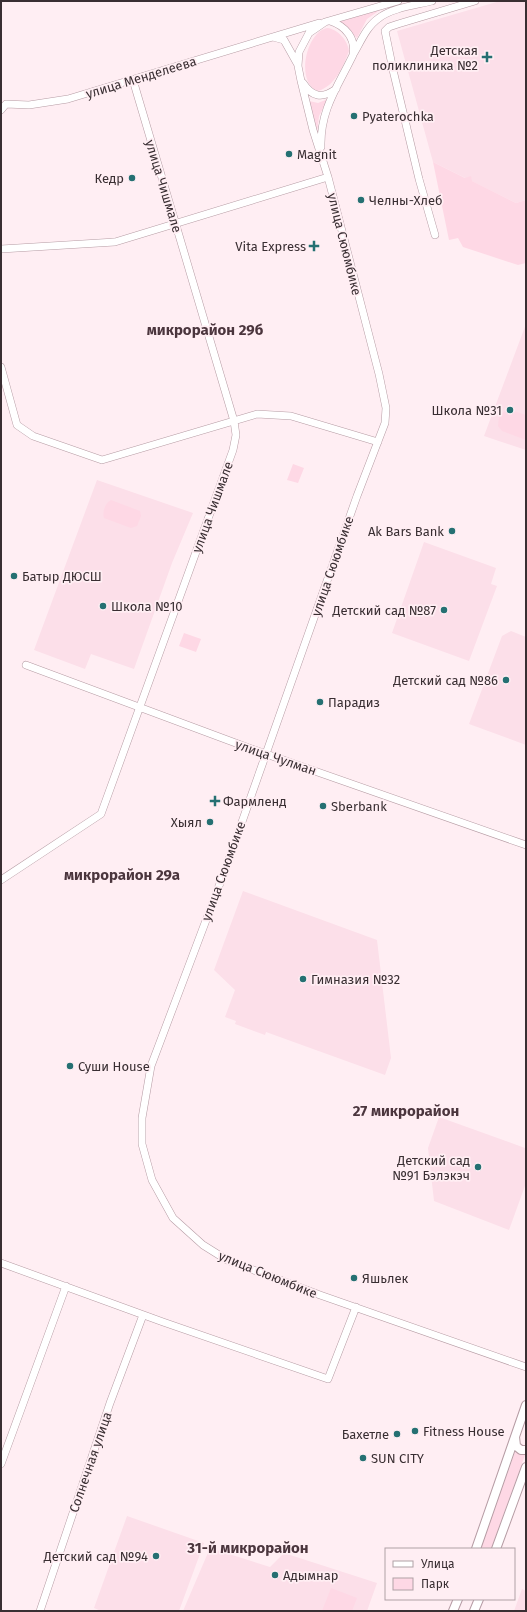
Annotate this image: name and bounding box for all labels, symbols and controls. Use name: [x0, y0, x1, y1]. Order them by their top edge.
place label: Детская поликлиника №2: [372, 43, 478, 73]
marker: Детская поликлиника №2: [481, 51, 493, 63]
street label: улица Менделеева: [84, 54, 198, 101]
place label: Pyaterochka: [362, 109, 434, 124]
marker: Pyaterochka: [349, 111, 359, 121]
street label: улица Чишмале: [142, 138, 185, 234]
place label: Magnit: [297, 147, 337, 162]
marker: Magnit: [284, 149, 294, 159]
place label: Кедр: [95, 171, 124, 186]
marker: Кедр: [127, 173, 137, 183]
street label: улица Сююмбике: [325, 191, 364, 297]
place label: Челны-Хлеб: [369, 193, 443, 208]
marker: Челны-Хлеб: [356, 195, 366, 205]
place label: Vita Express: [235, 239, 306, 254]
marker: Vita Express: [309, 241, 319, 251]
district label: микрорайон 29б: [147, 321, 264, 339]
place label: Школа №31: [432, 403, 502, 418]
marker: Школа №31: [505, 405, 515, 415]
street label: улица Чишмале: [189, 459, 236, 555]
street label: улица Сююмбике: [308, 514, 357, 618]
place label: Ak Bars Bank: [368, 524, 444, 539]
marker: Ak Bars Bank: [447, 526, 457, 536]
place label: Батыр ДЮСШ: [22, 569, 102, 584]
marker: Батыр ДЮСШ: [9, 571, 19, 581]
place label: Школа №10: [111, 599, 183, 614]
marker: Школа №10: [98, 601, 108, 611]
place label: Детский сад №87: [332, 603, 436, 618]
marker: Детский сад №87: [439, 605, 449, 615]
place label: Детский сад №86: [392, 673, 498, 688]
marker: Детский сад №86: [501, 675, 511, 685]
place label: Парадиз: [328, 695, 380, 710]
marker: Парадиз: [315, 697, 325, 707]
street label: улица Чулман: [233, 737, 318, 778]
place label: Фармленд: [223, 794, 287, 809]
marker: Фармленд: [210, 796, 220, 806]
place label: Sberbank: [331, 799, 387, 814]
marker: Sberbank: [318, 801, 328, 811]
place label: Хыял: [171, 815, 202, 830]
marker: Хыял: [205, 817, 215, 827]
street label: улица Сююмбике: [198, 819, 248, 923]
district label: микрорайон 29а: [64, 866, 180, 884]
place label: Гимназия №32: [311, 972, 400, 987]
marker: Гимназия №32: [298, 974, 308, 984]
place label: Суши House: [78, 1059, 150, 1074]
marker: Суши House: [65, 1061, 75, 1071]
district label: 27 микрорайон: [353, 1102, 459, 1120]
place label: Детский сад №91 Бэлэкэч: [392, 1153, 470, 1183]
marker: Детский сад №91 Бэлэкэч: [473, 1162, 483, 1172]
street label: улица Сююмбике: [216, 1248, 319, 1301]
place label: Яшьлек: [362, 1271, 409, 1286]
marker: Яшьлек: [349, 1273, 359, 1283]
street label: Солнечная улица: [66, 1410, 115, 1515]
place label: Fitness House: [423, 1424, 505, 1439]
marker: Fitness House: [410, 1426, 420, 1436]
place label: Бахетле: [342, 1427, 389, 1442]
marker: Бахетле: [392, 1429, 402, 1439]
place label: SUN CITY: [371, 1451, 425, 1466]
marker: SUN CITY: [358, 1453, 368, 1463]
district label: 31-й микрорайон: [186, 1539, 309, 1557]
legend: [385, 1548, 515, 1600]
place label: Детский сад №94: [43, 1549, 148, 1564]
marker: Детский сад №94: [151, 1551, 161, 1561]
text: Улица: [421, 1557, 455, 1571]
place label: Адымнар: [283, 1568, 338, 1583]
marker: Адымнар: [270, 1570, 280, 1580]
text: Парк: [421, 1577, 450, 1591]

